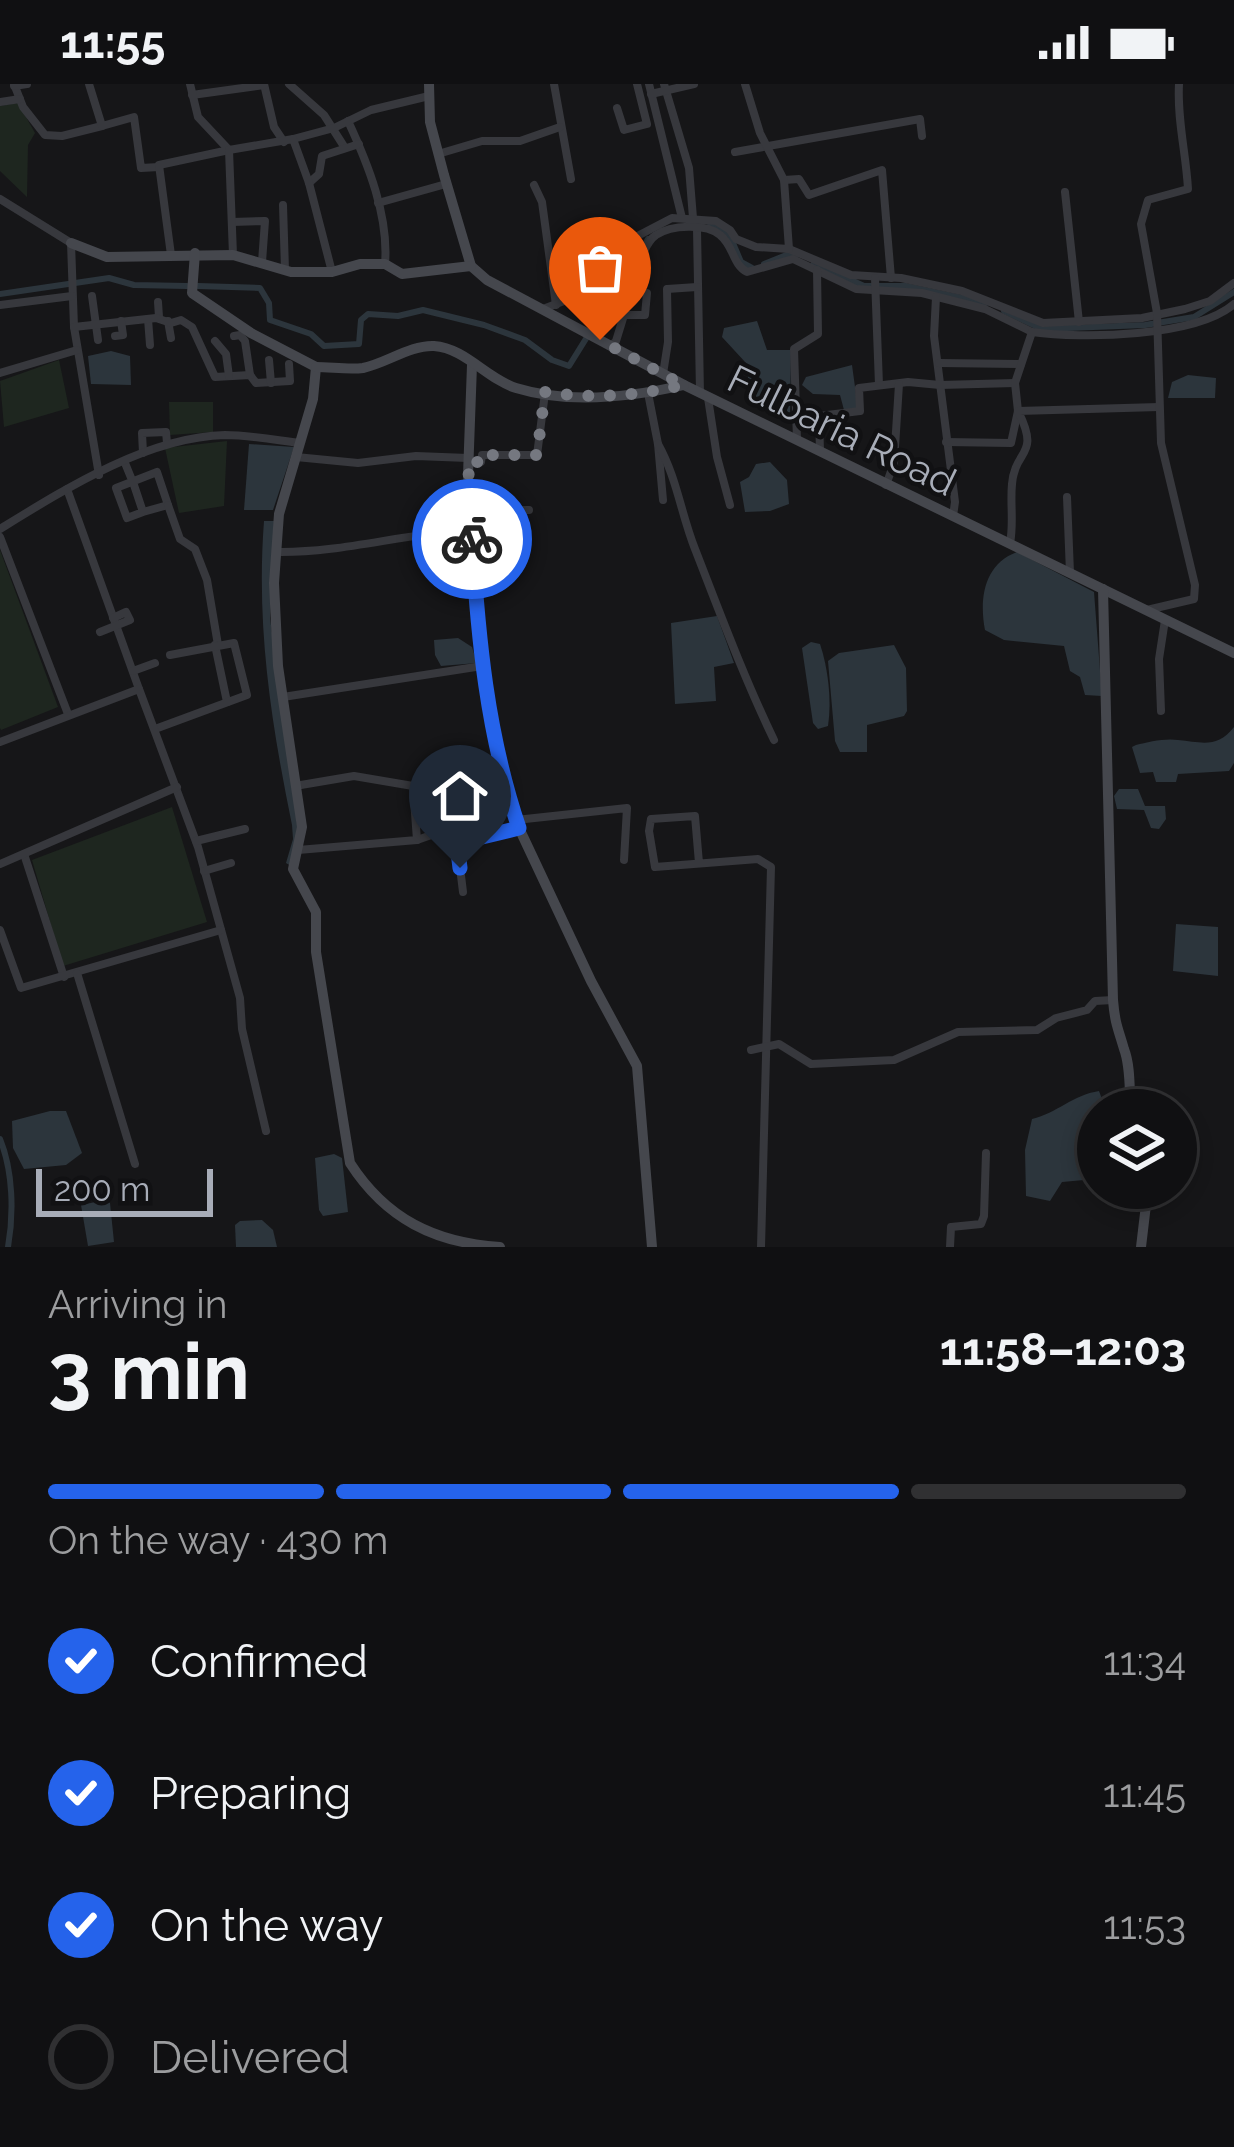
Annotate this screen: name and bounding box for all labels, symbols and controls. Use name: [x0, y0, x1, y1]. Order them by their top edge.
text: 11:55: [60, 16, 165, 69]
pin: [549, 217, 651, 340]
icon: bag: [567, 235, 633, 301]
street label: Fulbaria Road: [721, 355, 963, 505]
courier: [412, 479, 532, 599]
icon: bike: [439, 506, 505, 572]
pin: [409, 745, 511, 868]
icon: home: [427, 763, 493, 829]
map controls: [1077, 1089, 1197, 1209]
button: layers: [1077, 1089, 1197, 1209]
scale bar: [36, 1163, 213, 1216]
text: 200 m: [54, 1170, 150, 1209]
text: Arriving in: [48, 1281, 228, 1327]
text: 11:58–12:03: [940, 1323, 1186, 1376]
text: 3 min: [48, 1326, 250, 1417]
text: On the way · 430 m: [48, 1517, 388, 1563]
icon: check: [48, 1628, 114, 1694]
text: Confirmed: [150, 1635, 368, 1688]
text: 11:34: [1103, 1638, 1186, 1684]
icon: check: [48, 1760, 114, 1826]
text: Preparing: [150, 1767, 351, 1820]
text: 11:45: [1103, 1770, 1186, 1816]
icon: check: [48, 1892, 114, 1958]
text: On the way: [150, 1899, 384, 1952]
text: 11:53: [1103, 1902, 1186, 1948]
text: Delivered: [150, 2031, 350, 2084]

